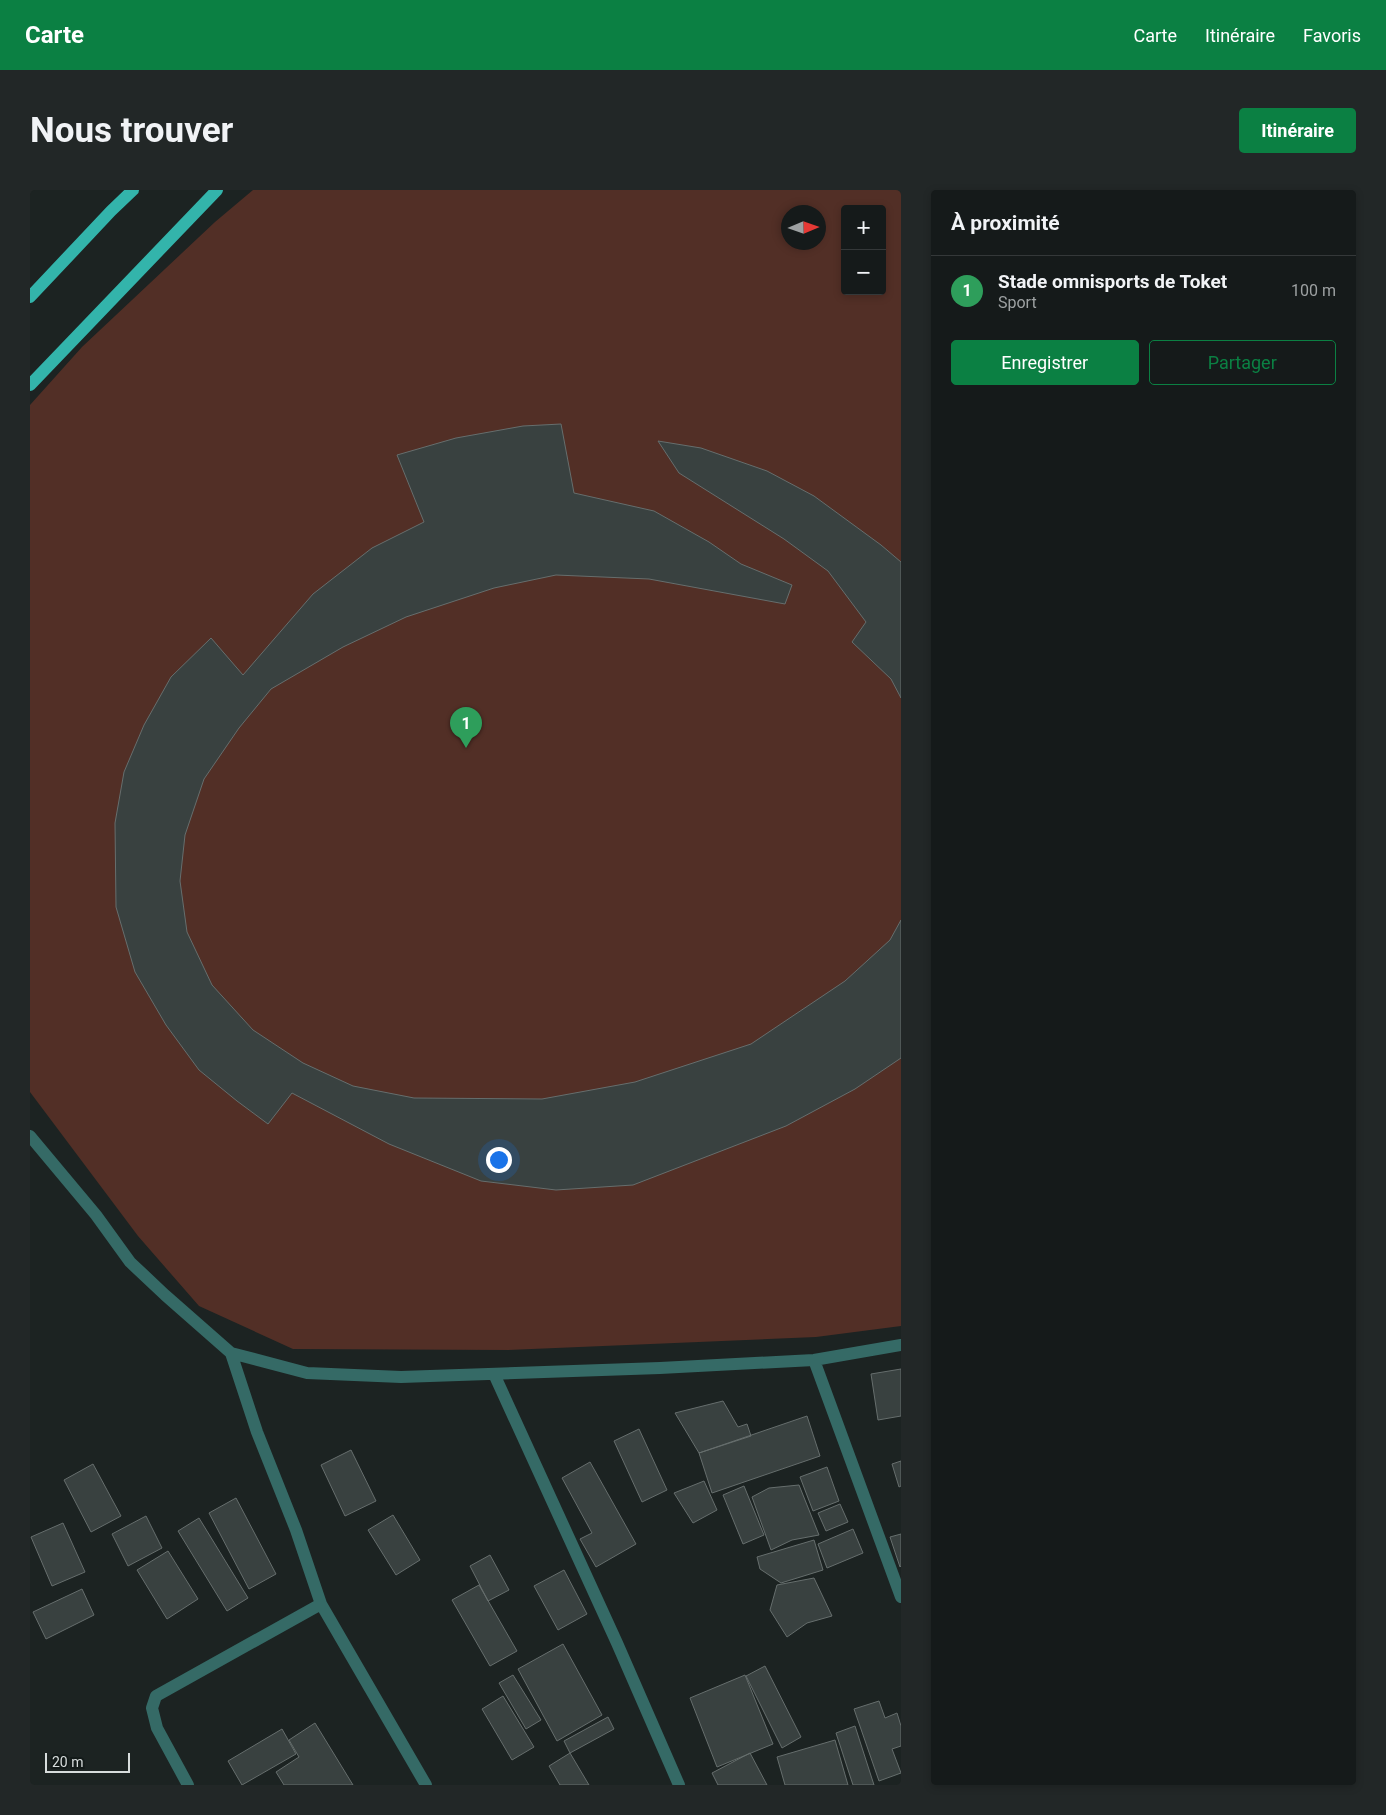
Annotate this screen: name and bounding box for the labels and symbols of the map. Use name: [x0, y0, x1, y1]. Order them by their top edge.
north arrow: [781, 205, 826, 250]
pin: 1: [450, 707, 482, 748]
your location: [486, 1147, 512, 1173]
scale bar: [45, 1750, 130, 1773]

